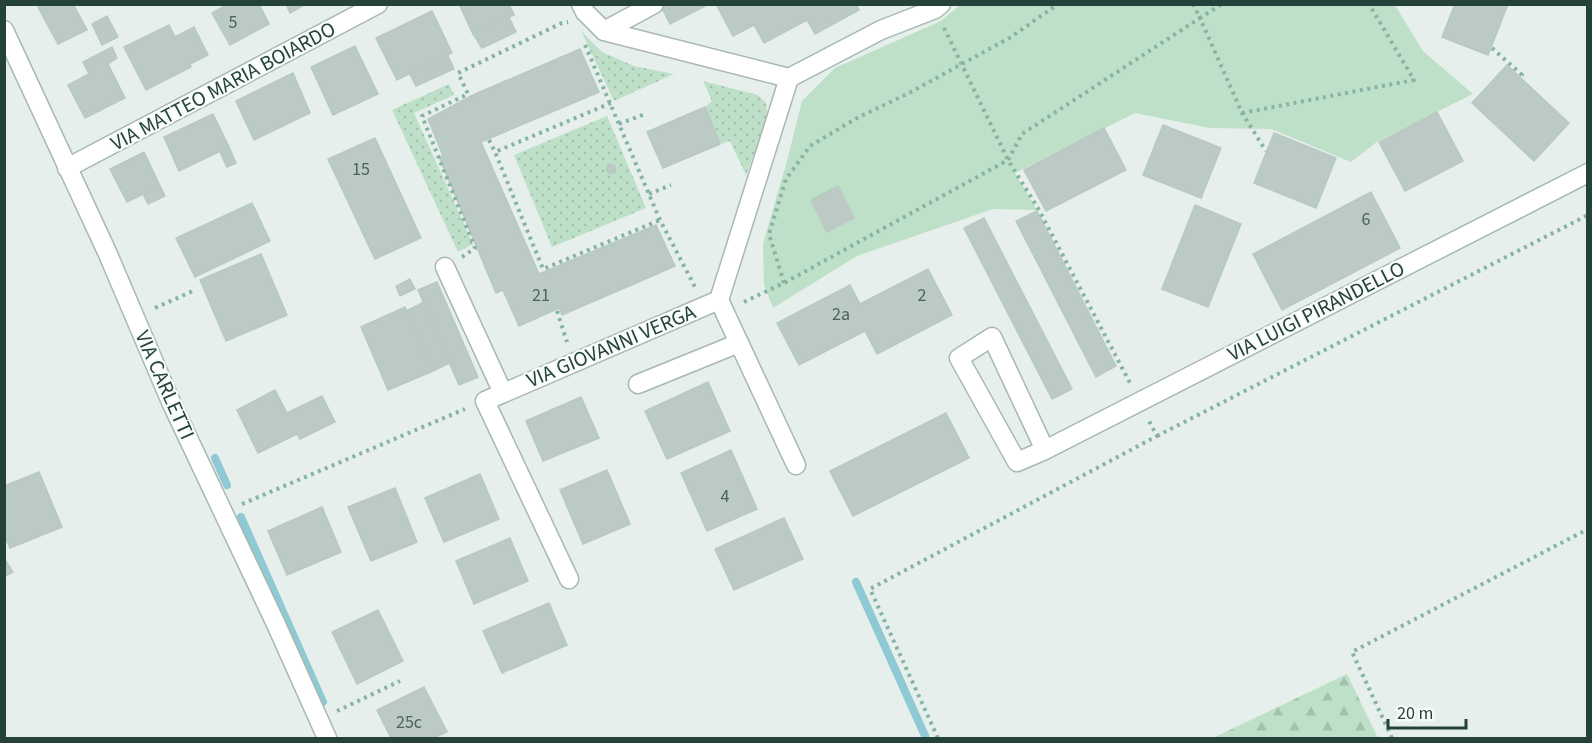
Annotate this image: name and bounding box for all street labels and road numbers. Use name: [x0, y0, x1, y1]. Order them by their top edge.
street label: VIA MATTEO MARIA BOIARDO: [105, 14, 341, 158]
street label: VIA LUIGI PIRANDELLO: [1222, 253, 1410, 369]
street label: VIA GIOVANNI VERGA: [522, 297, 701, 395]
street label: VIA CARLETTI: [128, 326, 202, 444]

